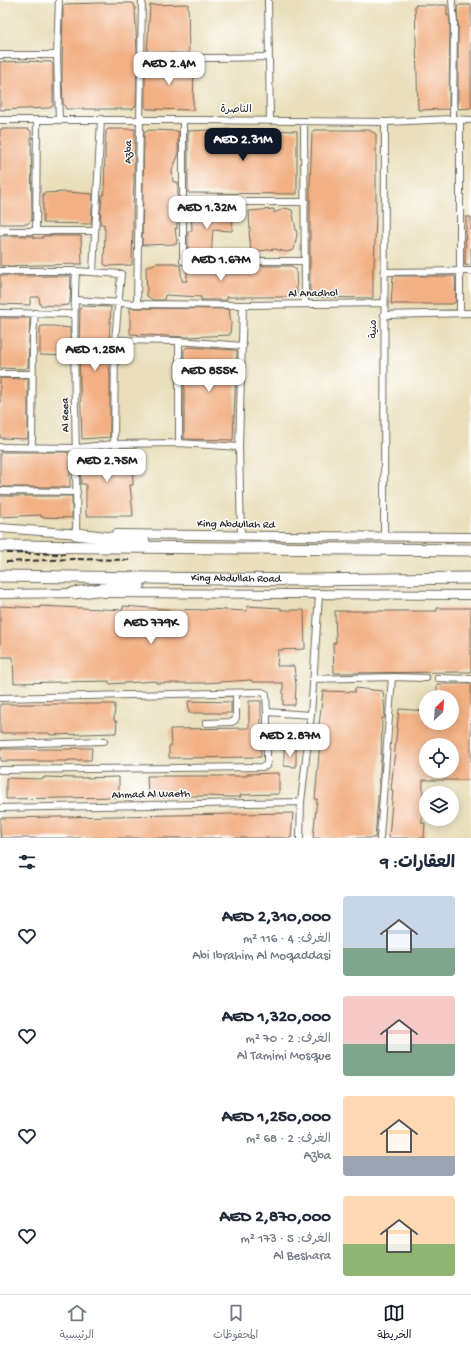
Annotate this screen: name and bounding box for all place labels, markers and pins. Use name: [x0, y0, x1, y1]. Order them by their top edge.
pin: AED 2.4M: [128, 52, 210, 86]
pin: AED 2.31M: [197, 128, 289, 162]
pin: AED 1.32M: [161, 196, 253, 230]
pin: AED 1.67M: [175, 248, 267, 282]
pin: AED 1.25M: [49, 338, 141, 372]
pin: AED 855K: [168, 359, 250, 393]
pin: AED 2.75M: [61, 449, 153, 483]
pin: AED 779K: [110, 611, 192, 645]
pin: AED 2.87M: [244, 724, 336, 758]

